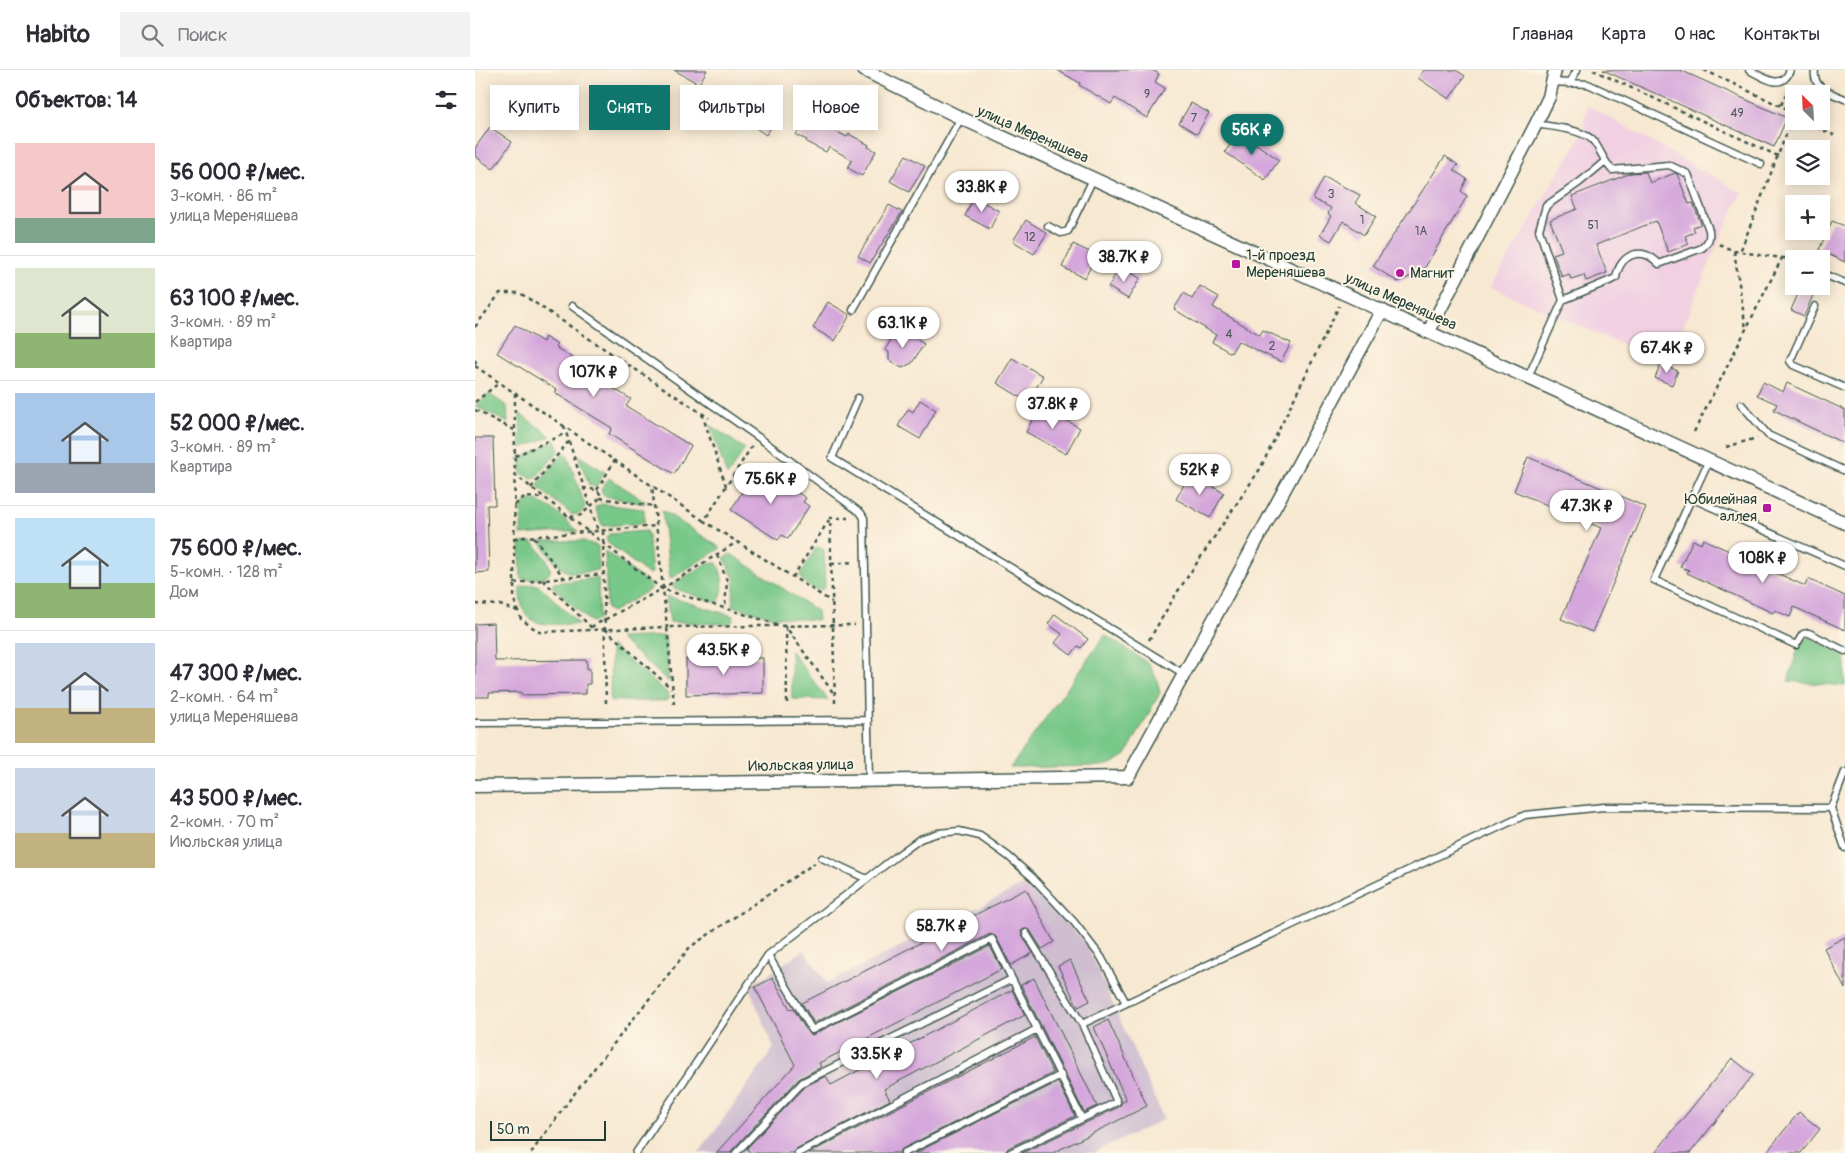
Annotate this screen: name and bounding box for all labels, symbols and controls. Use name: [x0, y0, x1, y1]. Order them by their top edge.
search box: [120, 12, 470, 57]
text: Habito: [25, 20, 90, 49]
icon: search: [138, 21, 166, 49]
text: Поиск: [178, 23, 227, 47]
text: Главная: [1512, 23, 1573, 46]
text: Карта: [1601, 23, 1646, 46]
text: О нас: [1674, 23, 1716, 46]
text: Контакты: [1744, 23, 1820, 46]
chip: Купить: [490, 85, 579, 130]
chip: Снять: [589, 85, 670, 130]
chip: Фильтры: [680, 85, 783, 130]
chip: Новое: [793, 85, 878, 130]
north arrow: [1785, 85, 1830, 130]
map controls: [1785, 85, 1830, 295]
icon: filters: [432, 86, 460, 114]
text: Объектов: 14: [15, 87, 137, 114]
house number: 9: [1144, 87, 1150, 102]
street label: улица Мереняшева: [973, 101, 1092, 168]
house number: 49: [1730, 106, 1744, 121]
house number: 7: [1191, 111, 1198, 126]
pin: 56K ₽: [1217, 114, 1287, 156]
text: 56K ₽: [1232, 120, 1272, 140]
button: layers: [1785, 140, 1830, 185]
text: 56 000 ₽/мес.: [170, 159, 305, 186]
icon: home: [55, 163, 115, 223]
pin: 33.8K ₽: [936, 170, 1028, 213]
text: 33.8K ₽: [956, 177, 1008, 197]
text: 3-комн. · 86 m²: [170, 186, 277, 206]
house number: 3: [1328, 187, 1335, 202]
button: +: [1785, 195, 1830, 240]
text: улица Мереняшева: [170, 206, 298, 226]
house number: 1: [1360, 213, 1364, 228]
house number: 51: [1587, 218, 1599, 233]
house number: 1А: [1415, 224, 1427, 239]
house number: 12: [1024, 230, 1036, 245]
pin: 38.7K ₽: [1078, 240, 1170, 283]
place label: 1-й проезд Мереняшева: [1246, 246, 1326, 282]
text: 38.7K ₽: [1098, 247, 1150, 267]
button: −: [1785, 250, 1830, 295]
marker: 1-й проезд Мереняшева: [1230, 258, 1242, 270]
place label: Магнит: [1410, 264, 1455, 283]
marker: Магнит: [1394, 267, 1406, 279]
street label: улица Мереняшева: [1341, 268, 1460, 335]
text: 63 100 ₽/мес.: [170, 285, 300, 312]
icon: home: [55, 288, 115, 348]
pin: 63.1K ₽: [857, 306, 949, 349]
text: 3-комн. · 89 m²: [170, 312, 276, 332]
text: 63.1K ₽: [878, 313, 928, 333]
house number: 4: [1226, 327, 1233, 342]
text: Квартира: [170, 332, 232, 352]
pin: 67.4K ₽: [1621, 332, 1713, 374]
text: 67.4K ₽: [1640, 338, 1694, 358]
house number: 2: [1269, 339, 1276, 354]
pin: 107K ₽: [553, 356, 635, 398]
text: 107K ₽: [570, 362, 618, 382]
pin: 37.8K ₽: [1007, 388, 1099, 430]
text: 37.8K ₽: [1027, 394, 1079, 414]
text: 52 000 ₽/мес.: [170, 410, 305, 437]
icon: home: [55, 413, 115, 473]
text: 3-комн. · 89 m²: [170, 437, 276, 457]
pin: 52K ₽: [1165, 454, 1235, 496]
text: Квартира: [170, 457, 232, 477]
text: 52K ₽: [1180, 460, 1220, 480]
pin: 75.6K ₽: [725, 462, 817, 505]
text: 75.6K ₽: [745, 469, 797, 489]
pin: 47.3K ₽: [1541, 490, 1633, 532]
place label: Юбилейная аллея: [1685, 490, 1757, 526]
text: 47.3K ₽: [1561, 496, 1613, 516]
marker: Юбилейная аллея: [1761, 502, 1773, 514]
text: 75 600 ₽/мес.: [170, 535, 302, 562]
icon: home: [55, 538, 115, 598]
pin: 108K ₽: [1722, 542, 1804, 584]
text: 108K ₽: [1739, 548, 1787, 568]
text: 5-комн. · 128 m²: [170, 562, 283, 582]
text: Дом: [170, 582, 199, 602]
pin: 43.5K ₽: [678, 634, 770, 676]
text: 43.5K ₽: [697, 640, 751, 660]
text: 47 300 ₽/мес.: [170, 660, 302, 687]
icon: home: [55, 663, 115, 723]
text: 2-комн. · 64 m²: [170, 687, 279, 707]
text: улица Мереняшева: [170, 707, 298, 727]
street label: Июльская улица: [748, 755, 854, 776]
text: 43 500 ₽/мес.: [170, 785, 303, 812]
icon: home: [55, 788, 115, 848]
text: 2-комн. · 70 m²: [170, 812, 279, 832]
text: Июльская улица: [170, 832, 283, 852]
pin: 58.7K ₽: [896, 910, 988, 952]
text: 58.7K ₽: [916, 916, 968, 936]
pin: 33.5K ₽: [831, 1038, 923, 1080]
text: 33.5K ₽: [851, 1044, 903, 1064]
scale bar: [490, 1118, 606, 1141]
text: 50 m: [497, 1121, 530, 1138]

